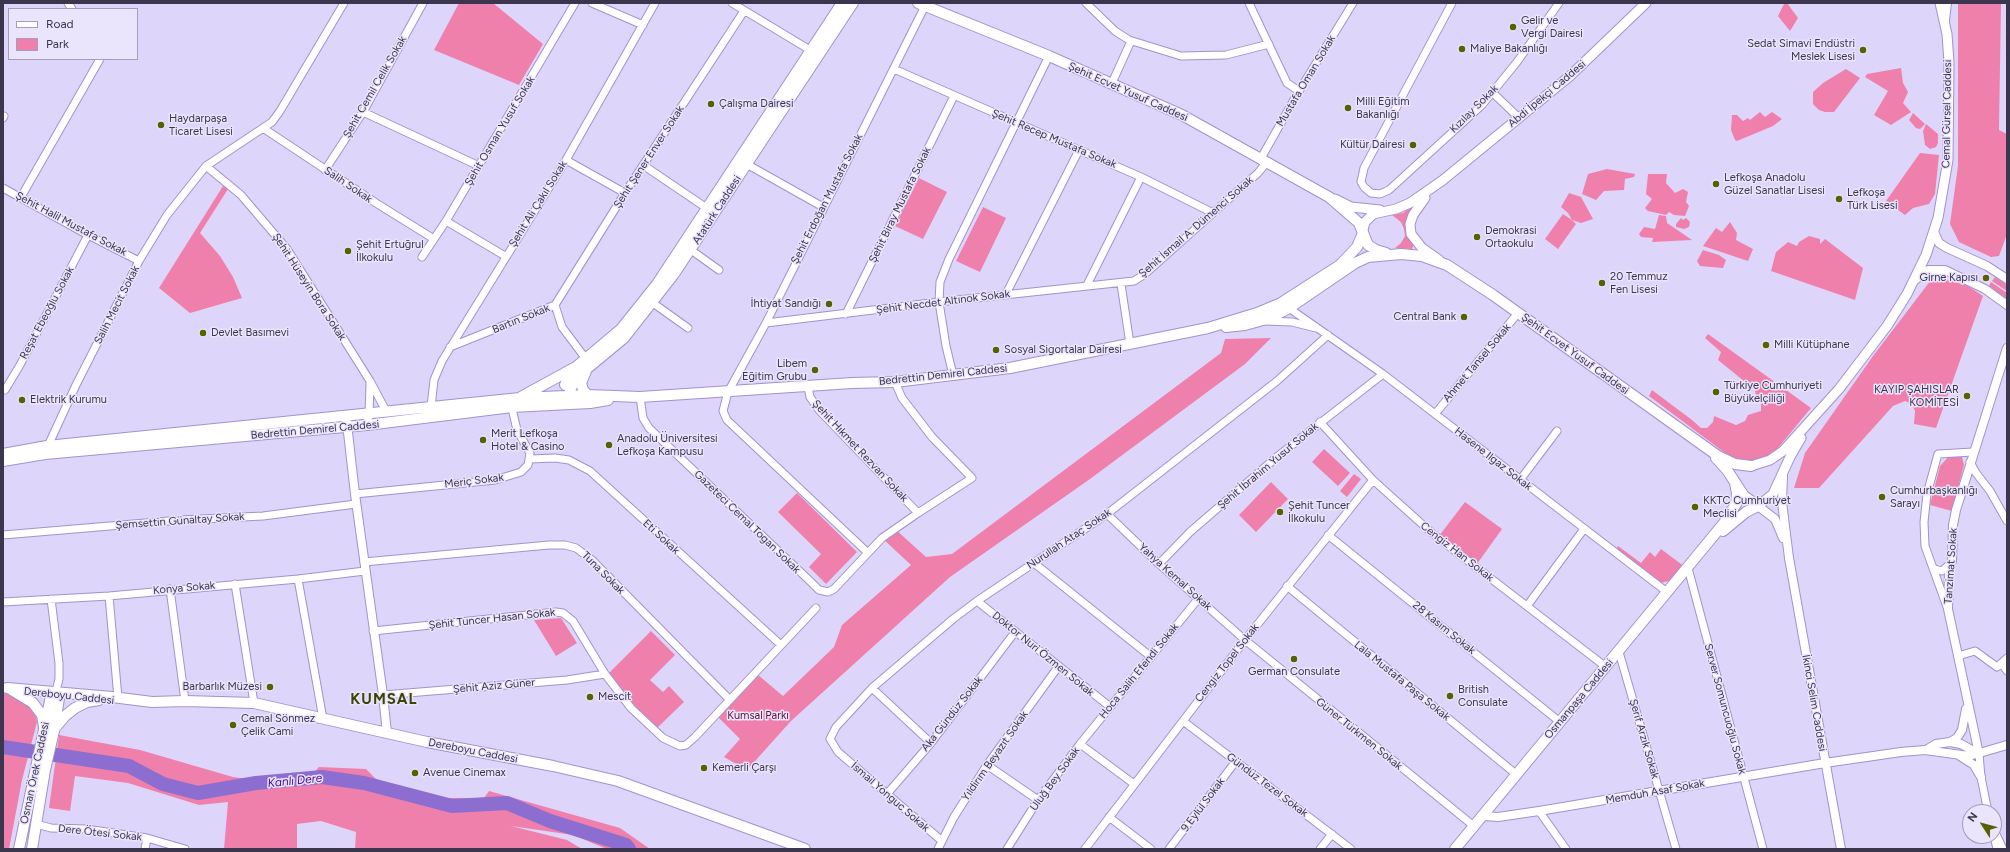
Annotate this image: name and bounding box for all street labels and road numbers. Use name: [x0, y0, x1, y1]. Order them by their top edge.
street label: Mustafa Oman Sokak: [1273, 33, 1339, 129]
street label: Şehit Cemil Celik Sokak: [340, 34, 410, 140]
street label: Abdi İpekçi Caddesi: [1505, 58, 1589, 130]
street label: Şehit Ecvet Yusuf Caddesi: [1066, 60, 1190, 124]
street label: Cemal Gürsel Caddesi: [1939, 60, 1955, 168]
street label: Şehit Osman Yusuf Sokak: [462, 74, 538, 188]
street label: Kızılay Sokak: [1447, 82, 1501, 136]
street label: Şehit Şener Enver Sokak: [611, 103, 687, 211]
street label: Şehit Recep Mustafa Sokak: [990, 107, 1118, 171]
street label: Şehit Erdoğan Mustafa Sokak: [788, 132, 866, 266]
street label: Şehit Biray Mustafa Sokak: [866, 145, 934, 265]
street label: Şehit Ali Çakıl Sokak: [506, 158, 570, 250]
street label: Salih Sokak: [321, 164, 375, 206]
street label: Atatürk Caddesi: [690, 173, 744, 247]
street label: Şehit İsmail A. Dümenci Sokak: [1136, 174, 1256, 280]
street label: Şehit Halil Mustafa Sokak: [13, 189, 129, 259]
street label: Şehit Hüseyin Bora Sokak: [269, 231, 349, 343]
street label: Reşat Ebeoğlu Sokak: [17, 264, 77, 362]
street label: Salih Mecit Sokak: [92, 264, 142, 346]
street label: Şehit Necdet Altınok Sokak: [875, 287, 1011, 317]
street label: Bartın Sokak: [490, 301, 552, 337]
street label: Şehit Ecvet Yusuf Caddesi: [1519, 311, 1631, 397]
street label: Ahmet Tansel Sokak: [1440, 321, 1514, 405]
street label: Bedrettin Demirel Caddesi: [878, 362, 1008, 388]
street label: Şehit Hıkmet Rezvan Sokak: [809, 397, 911, 505]
street label: Bedrettin Demirel Caddesi: [250, 418, 380, 442]
street label: Şehit İbrahim Yusuf Sokak: [1215, 420, 1321, 512]
street label: Hasene Ilgaz Sokak: [1452, 425, 1534, 493]
street label: Gazeteci Cemal Togan Sokak: [691, 468, 803, 576]
street label: Meriç Sokak: [444, 471, 504, 491]
street label: Nurullah Ataç Sokak: [1024, 506, 1114, 572]
street label: Şemsettin Günaltay Sokak: [115, 510, 245, 532]
street label: Eti Sokak: [640, 517, 682, 557]
street label: Cengiz Han Sokak: [1418, 519, 1496, 585]
street label: Tanzimat Sokak: [1942, 528, 1960, 604]
street label: Yahya Kemal Sokak: [1136, 541, 1214, 613]
street label: Tuna Sokak: [579, 549, 627, 597]
street label: Konya Sokak: [152, 579, 216, 597]
street label: 28 Kasım Sokak: [1410, 599, 1478, 657]
street label: Şehit Tuncer Hasan Sokak: [428, 606, 556, 632]
street label: Doktor Nuri Özmen Sokak: [989, 609, 1097, 699]
street label: Hoca Salih Efendi Sokak: [1096, 621, 1182, 721]
street label: Cengiz Topel Sokak: [1192, 621, 1262, 705]
street label: Lala Mustafa Paşa Sokak: [1351, 638, 1453, 724]
street label: Server Somuncuoğlu Sokak: [1701, 642, 1749, 776]
street label: İkinci Selim Caddesi: [1799, 654, 1829, 752]
street label: Osmanpaşa Caddesi: [1542, 656, 1616, 742]
street label: Aka Gündüz Sokak: [919, 674, 985, 754]
street label: Şehit Aziz Güner: [452, 676, 536, 696]
street label: Dereboyu Caddesi: [23, 685, 115, 707]
street label: Güner Türkmen Sokak: [1313, 695, 1405, 773]
street label: Şerif Arzık Sokak: [1626, 698, 1662, 780]
street label: Yıldirım Beyazıt Sokak: [959, 708, 1031, 804]
street label: Osman Örek Caddesi: [18, 721, 52, 825]
street label: Dereboyu Caddesi: [427, 736, 519, 766]
street label: Uluğ Bey Sokak: [1027, 744, 1083, 814]
street label: Gündüz Tezel Sokak: [1224, 750, 1310, 820]
street label: İsmail Yonguc Sokak: [848, 759, 932, 835]
street label: 9 Eylül Sokak: [1178, 775, 1228, 835]
street label: Memduh Asaf Sokak: [1604, 777, 1706, 807]
street label: Dere Ötesi Sokak: [57, 822, 143, 844]

